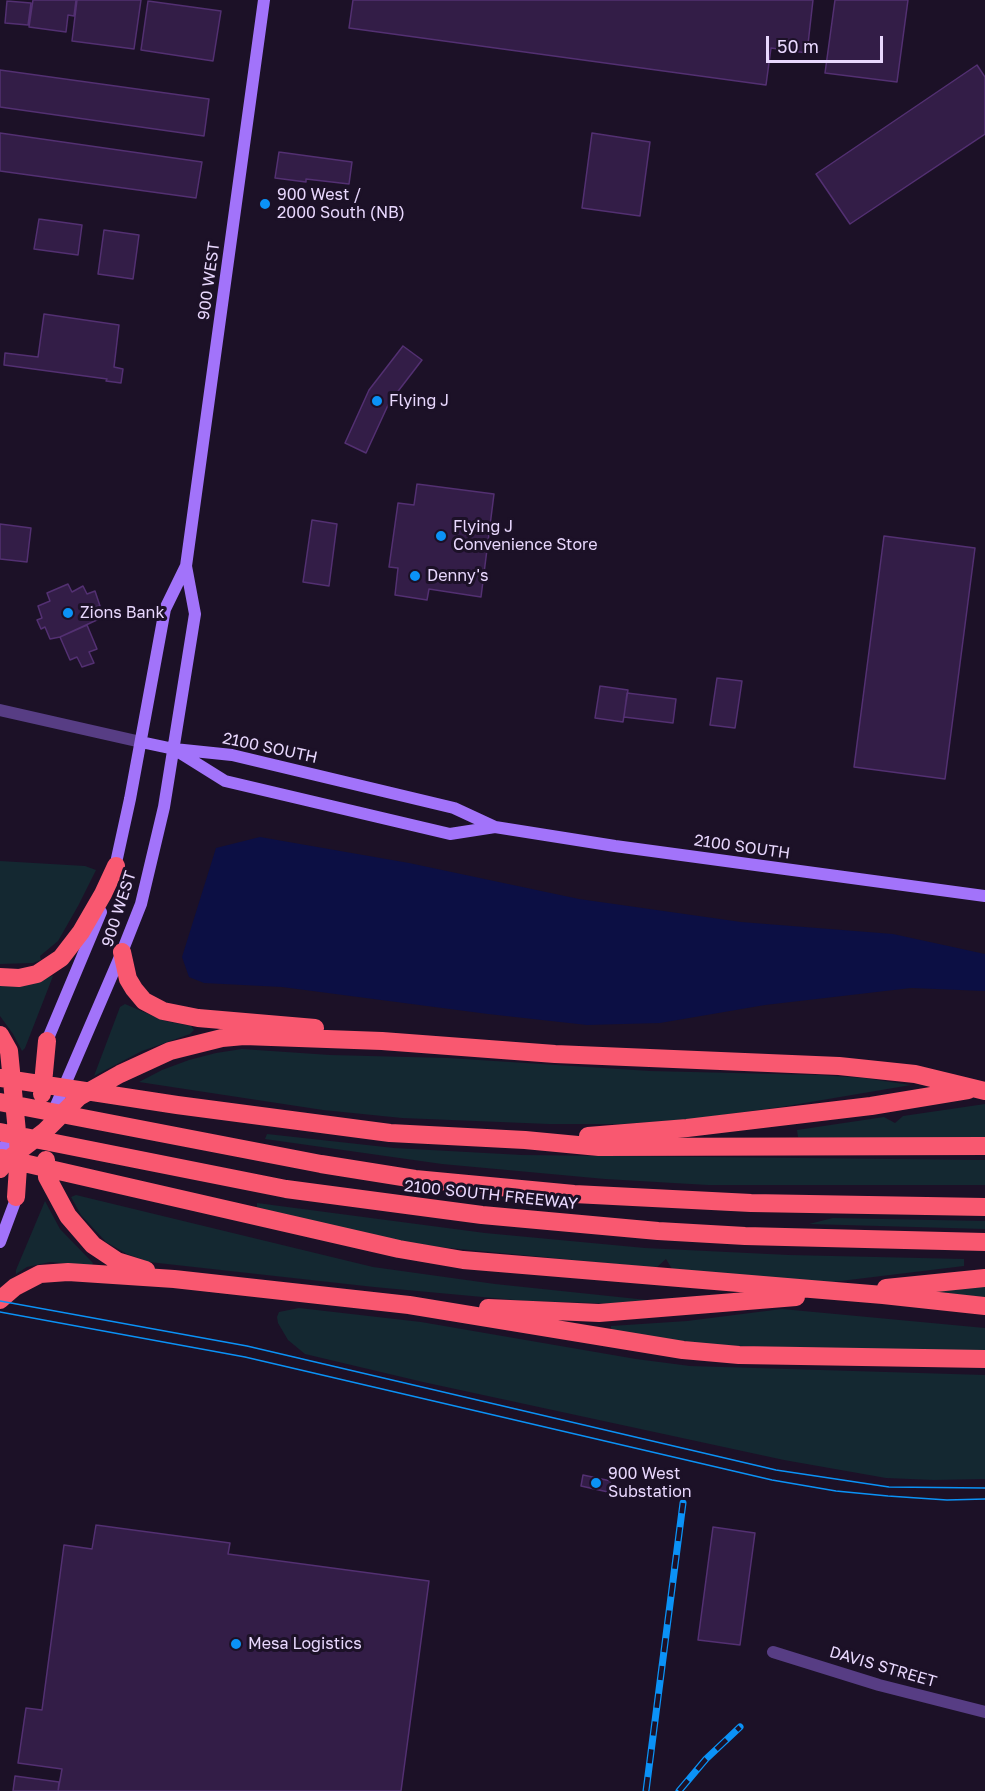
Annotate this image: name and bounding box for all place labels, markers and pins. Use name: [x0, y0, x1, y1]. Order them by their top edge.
place label: 900 West / 2000 South (NB): [277, 185, 405, 223]
marker: 900 West / 2000 South (NB): [258, 197, 272, 211]
place label: Flying J: [389, 391, 449, 411]
marker: Flying J: [370, 394, 384, 408]
place label: Flying J Convenience Store: [453, 517, 597, 555]
marker: Flying J Convenience Store: [434, 529, 448, 543]
place label: Denny's: [427, 566, 488, 586]
marker: Denny's: [408, 569, 422, 583]
place label: Zions Bank: [80, 603, 164, 623]
marker: Zions Bank: [61, 606, 75, 620]
place label: 900 West Substation: [608, 1464, 692, 1502]
marker: 900 West Substation: [589, 1476, 603, 1490]
place label: Mesa Logistics: [248, 1634, 362, 1654]
marker: Mesa Logistics: [229, 1637, 243, 1651]

